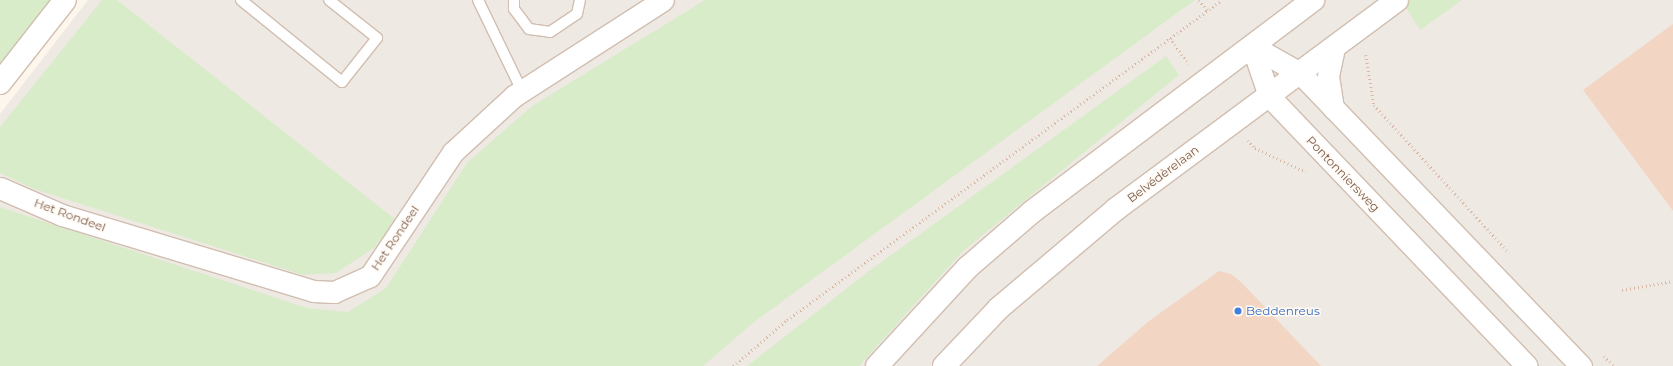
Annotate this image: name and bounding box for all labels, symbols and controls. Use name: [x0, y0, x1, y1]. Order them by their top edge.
street label: Pontonniersweg: [1303, 133, 1383, 215]
street label: Belvédèrelaan: [1124, 142, 1202, 206]
street label: Het Rondeel: [32, 195, 108, 235]
street label: Het Rondeel: [368, 203, 422, 273]
place label: Beddenreus: [1246, 304, 1320, 318]
marker: Beddenreus: [1233, 306, 1243, 316]

